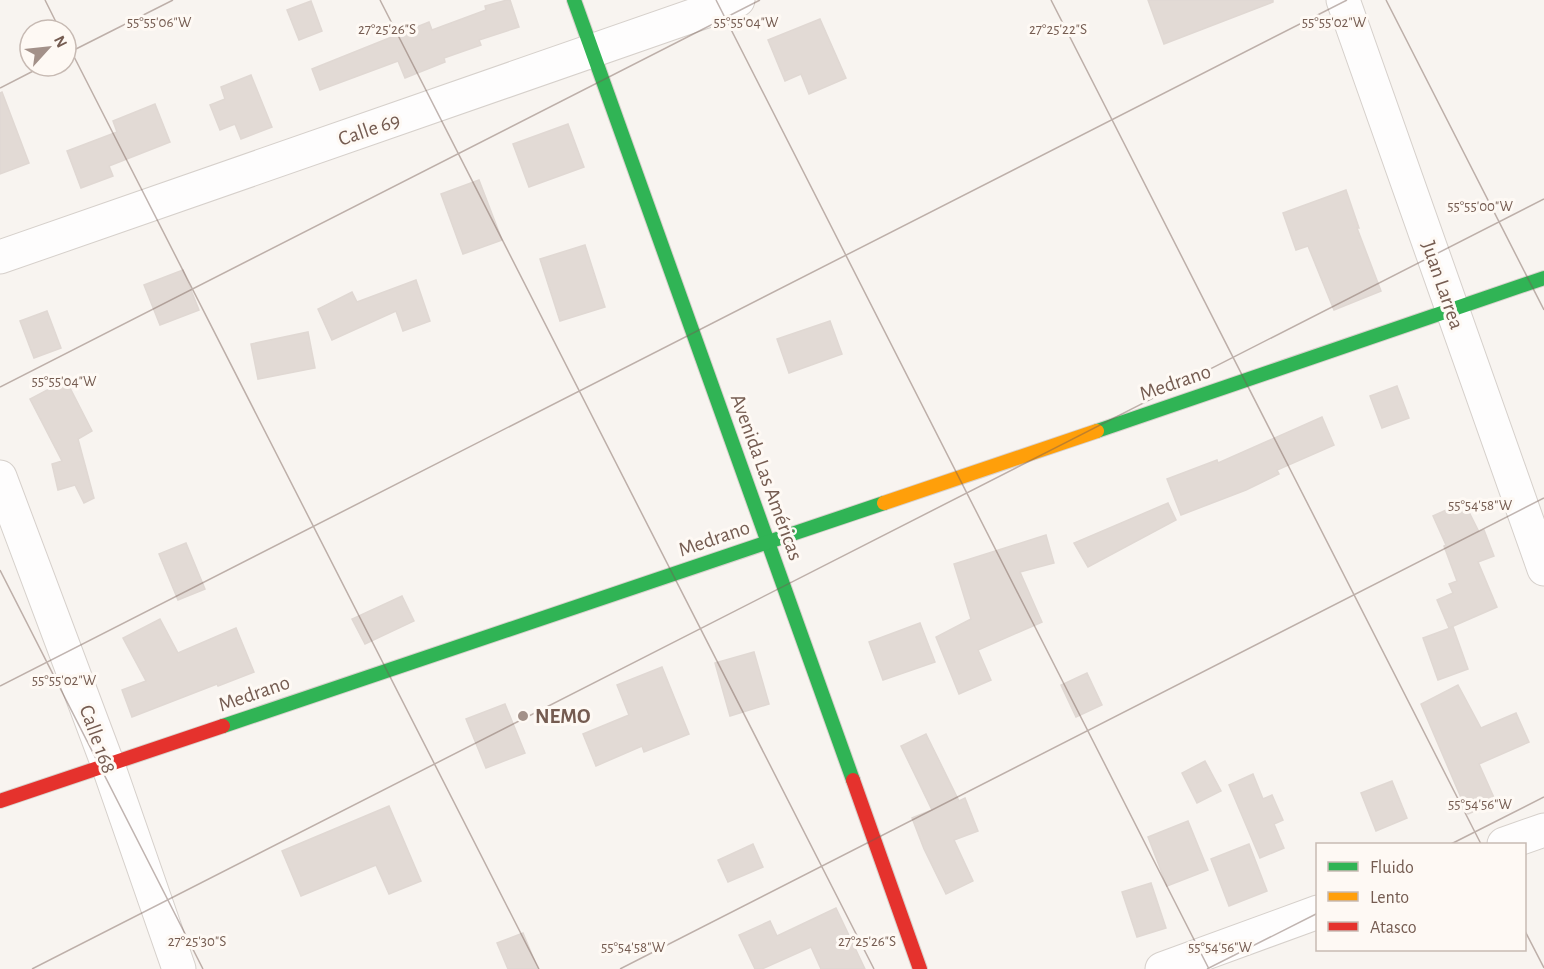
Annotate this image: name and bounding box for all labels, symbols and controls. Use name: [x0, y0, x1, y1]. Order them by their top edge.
text: 55°55'06"W: [127, 15, 192, 30]
text: 55°55'04"W: [714, 15, 779, 30]
text: 55°55'02"W: [1302, 15, 1367, 30]
north arrow: [18, 18, 78, 78]
text: 27°25'26"S: [358, 22, 416, 37]
text: 27°25'22"S: [1029, 22, 1087, 37]
text: N: [51, 33, 70, 50]
street label: Calle 69: [336, 109, 403, 150]
text: 55°55'00"W: [1447, 199, 1513, 214]
street label: Juan Larrea: [1418, 238, 1468, 332]
street label: Medrano: [1137, 361, 1214, 404]
text: 55°55'04"W: [32, 374, 97, 389]
street label: Avenida Las Américas: [727, 391, 806, 563]
text: 55°54'58"W: [1448, 498, 1513, 513]
street label: Medrano: [676, 517, 753, 560]
street label: Medrano: [216, 672, 293, 715]
text: 55°55'02"W: [32, 673, 97, 688]
street label: Calle 168: [75, 702, 120, 776]
place label: NEMO: [535, 706, 591, 727]
marker: NEMO: [516, 709, 530, 723]
text: 55°54'56"W: [1448, 797, 1513, 812]
legend: [1316, 843, 1526, 951]
text: Fluido: [1370, 859, 1414, 877]
text: Lento: [1370, 889, 1409, 907]
text: Atasco: [1370, 919, 1417, 937]
text: 27°25'30"S: [168, 934, 226, 949]
text: 27°25'26"S: [838, 934, 896, 949]
text: 55°54'58"W: [601, 940, 666, 955]
text: 55°54'56"W: [1188, 940, 1253, 955]

